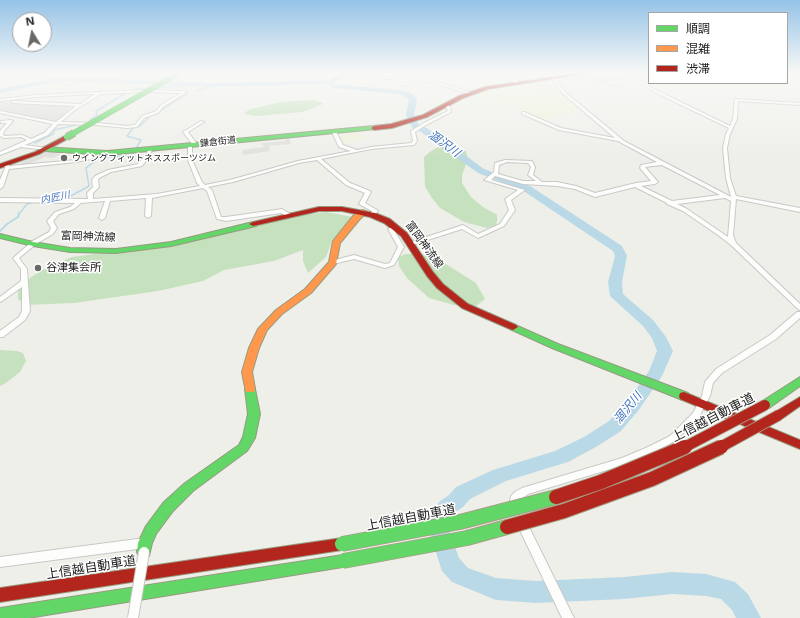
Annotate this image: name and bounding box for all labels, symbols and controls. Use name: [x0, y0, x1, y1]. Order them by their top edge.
north arrow: [12, 12, 52, 52]
legend: [648, 12, 788, 84]
text: N: [24, 13, 36, 29]
text: 順調: [686, 20, 710, 37]
text: 混雑: [686, 40, 710, 57]
text: 渋滞: [686, 60, 710, 77]
water label: 涸沢川: [425, 128, 463, 160]
street label: 鎌倉街道: [200, 135, 236, 149]
marker: ウイングフィットネススポーツジム: [59, 153, 69, 163]
place label: ウイングフィットネススポーツジム: [72, 153, 216, 163]
water label: 内匠川: [39, 189, 71, 207]
street label: 富岡神流線: [402, 219, 446, 271]
street label: 富岡神流線: [60, 229, 116, 245]
place label: 谷津集会所: [46, 261, 101, 275]
marker: 谷津集会所: [33, 263, 43, 273]
water label: 涸沢川: [611, 389, 645, 427]
street label: 上信越自動車道: [669, 390, 757, 446]
street label: 上信越自動車道: [365, 502, 457, 534]
street label: 上信越自動車道: [45, 553, 137, 583]

